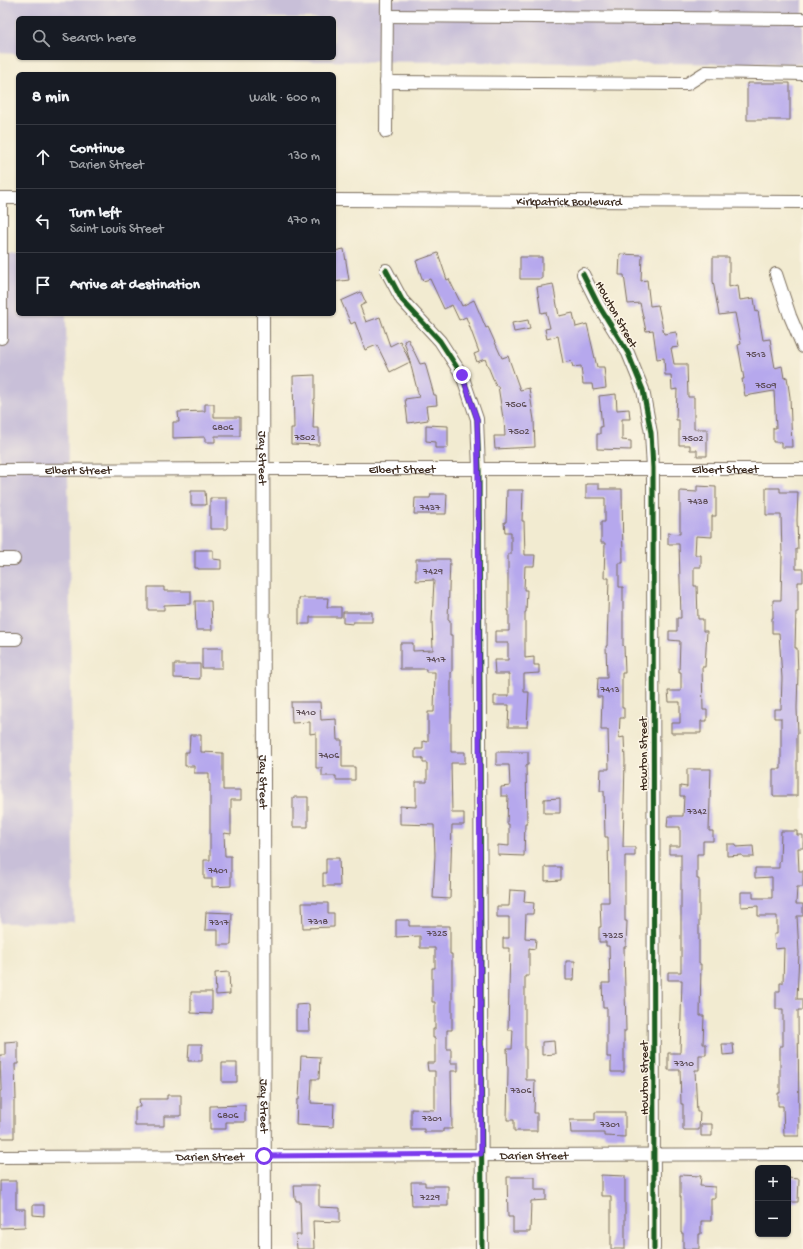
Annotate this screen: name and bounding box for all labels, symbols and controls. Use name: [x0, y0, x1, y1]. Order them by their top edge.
search box: [16, 16, 336, 60]
icon: search: [30, 27, 52, 49]
text: Search here: [62, 29, 136, 47]
text: 8 min: [32, 88, 69, 108]
text: Walk · 600 m: [249, 91, 320, 106]
text: Continue: [70, 140, 124, 158]
icon: ahead: [32, 146, 54, 168]
text: 130 m: [288, 149, 320, 164]
text: Darien Street: [70, 158, 144, 173]
street label: Kirkpatrick Boulevard: [516, 196, 623, 210]
text: Turn left: [70, 204, 121, 222]
icon: left: [32, 210, 54, 232]
text: 470 m: [287, 213, 320, 228]
text: Saint Louis Street: [70, 222, 164, 237]
icon: arrive: [32, 274, 54, 296]
text: Arrive at destination: [70, 276, 200, 294]
street label: Howton Street: [591, 279, 640, 352]
house number: 7513: [745, 349, 766, 361]
route end: [453, 366, 471, 384]
house number: 7509: [754, 380, 777, 392]
house number: 7506: [504, 399, 528, 411]
house number: 6806: [212, 422, 235, 434]
house number: 7502: [507, 426, 530, 438]
street label: Jay Street: [254, 431, 268, 486]
house number: 7502: [293, 432, 316, 444]
house number: 7502: [681, 433, 704, 445]
street label: Elbert Street: [369, 464, 436, 478]
street label: Elbert Street: [692, 464, 759, 478]
street label: Elbert Street: [45, 465, 112, 479]
house number: 7438: [687, 496, 709, 508]
house number: 7437: [419, 502, 441, 514]
house number: 7429: [422, 566, 443, 578]
house number: 7417: [425, 654, 446, 666]
house number: 7413: [599, 684, 620, 696]
house number: 7410: [295, 707, 316, 719]
street label: Howton Street: [638, 716, 652, 791]
house number: 7406: [318, 750, 340, 762]
street label: Jay Street: [255, 755, 269, 810]
house number: 7342: [686, 806, 707, 818]
house number: 7401: [207, 865, 228, 877]
house number: 7318: [307, 916, 328, 928]
house number: 7317: [208, 917, 230, 929]
house number: 7325: [426, 928, 447, 940]
house number: 7325: [602, 930, 623, 942]
street label: Howton Street: [639, 1040, 653, 1115]
house number: 7310: [673, 1058, 694, 1070]
street label: Jay Street: [256, 1079, 270, 1134]
house number: 7306: [509, 1085, 532, 1097]
house number: 6806: [217, 1110, 240, 1122]
house number: 7301: [421, 1113, 442, 1125]
house number: 7301: [599, 1119, 620, 1131]
route start: [255, 1147, 273, 1165]
street label: Darien Street: [499, 1150, 569, 1164]
street label: Darien Street: [175, 1151, 245, 1165]
map controls: [755, 1165, 791, 1237]
button: +: [755, 1165, 791, 1201]
house number: 7229: [419, 1192, 440, 1204]
button: −: [755, 1201, 791, 1237]

